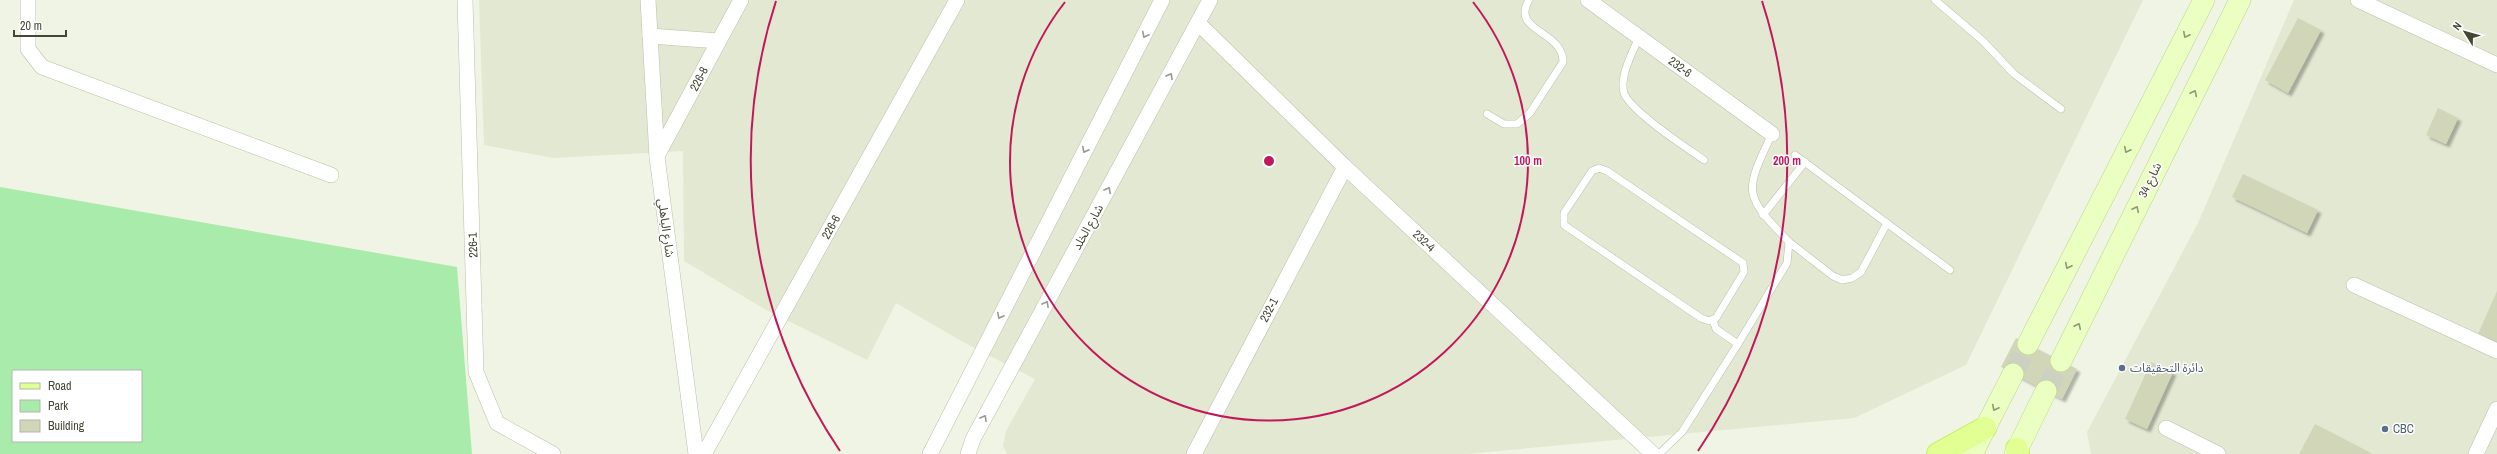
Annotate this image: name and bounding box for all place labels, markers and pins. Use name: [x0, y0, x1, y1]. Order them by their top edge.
centre of rings: [1262, 154, 1276, 168]
place label: دائرة التحقيقات: [2130, 360, 2204, 376]
marker: دائرة التحقيقات: [2117, 363, 2127, 373]
place label: CBC: [2393, 421, 2414, 437]
marker: CBC: [2380, 424, 2390, 434]

